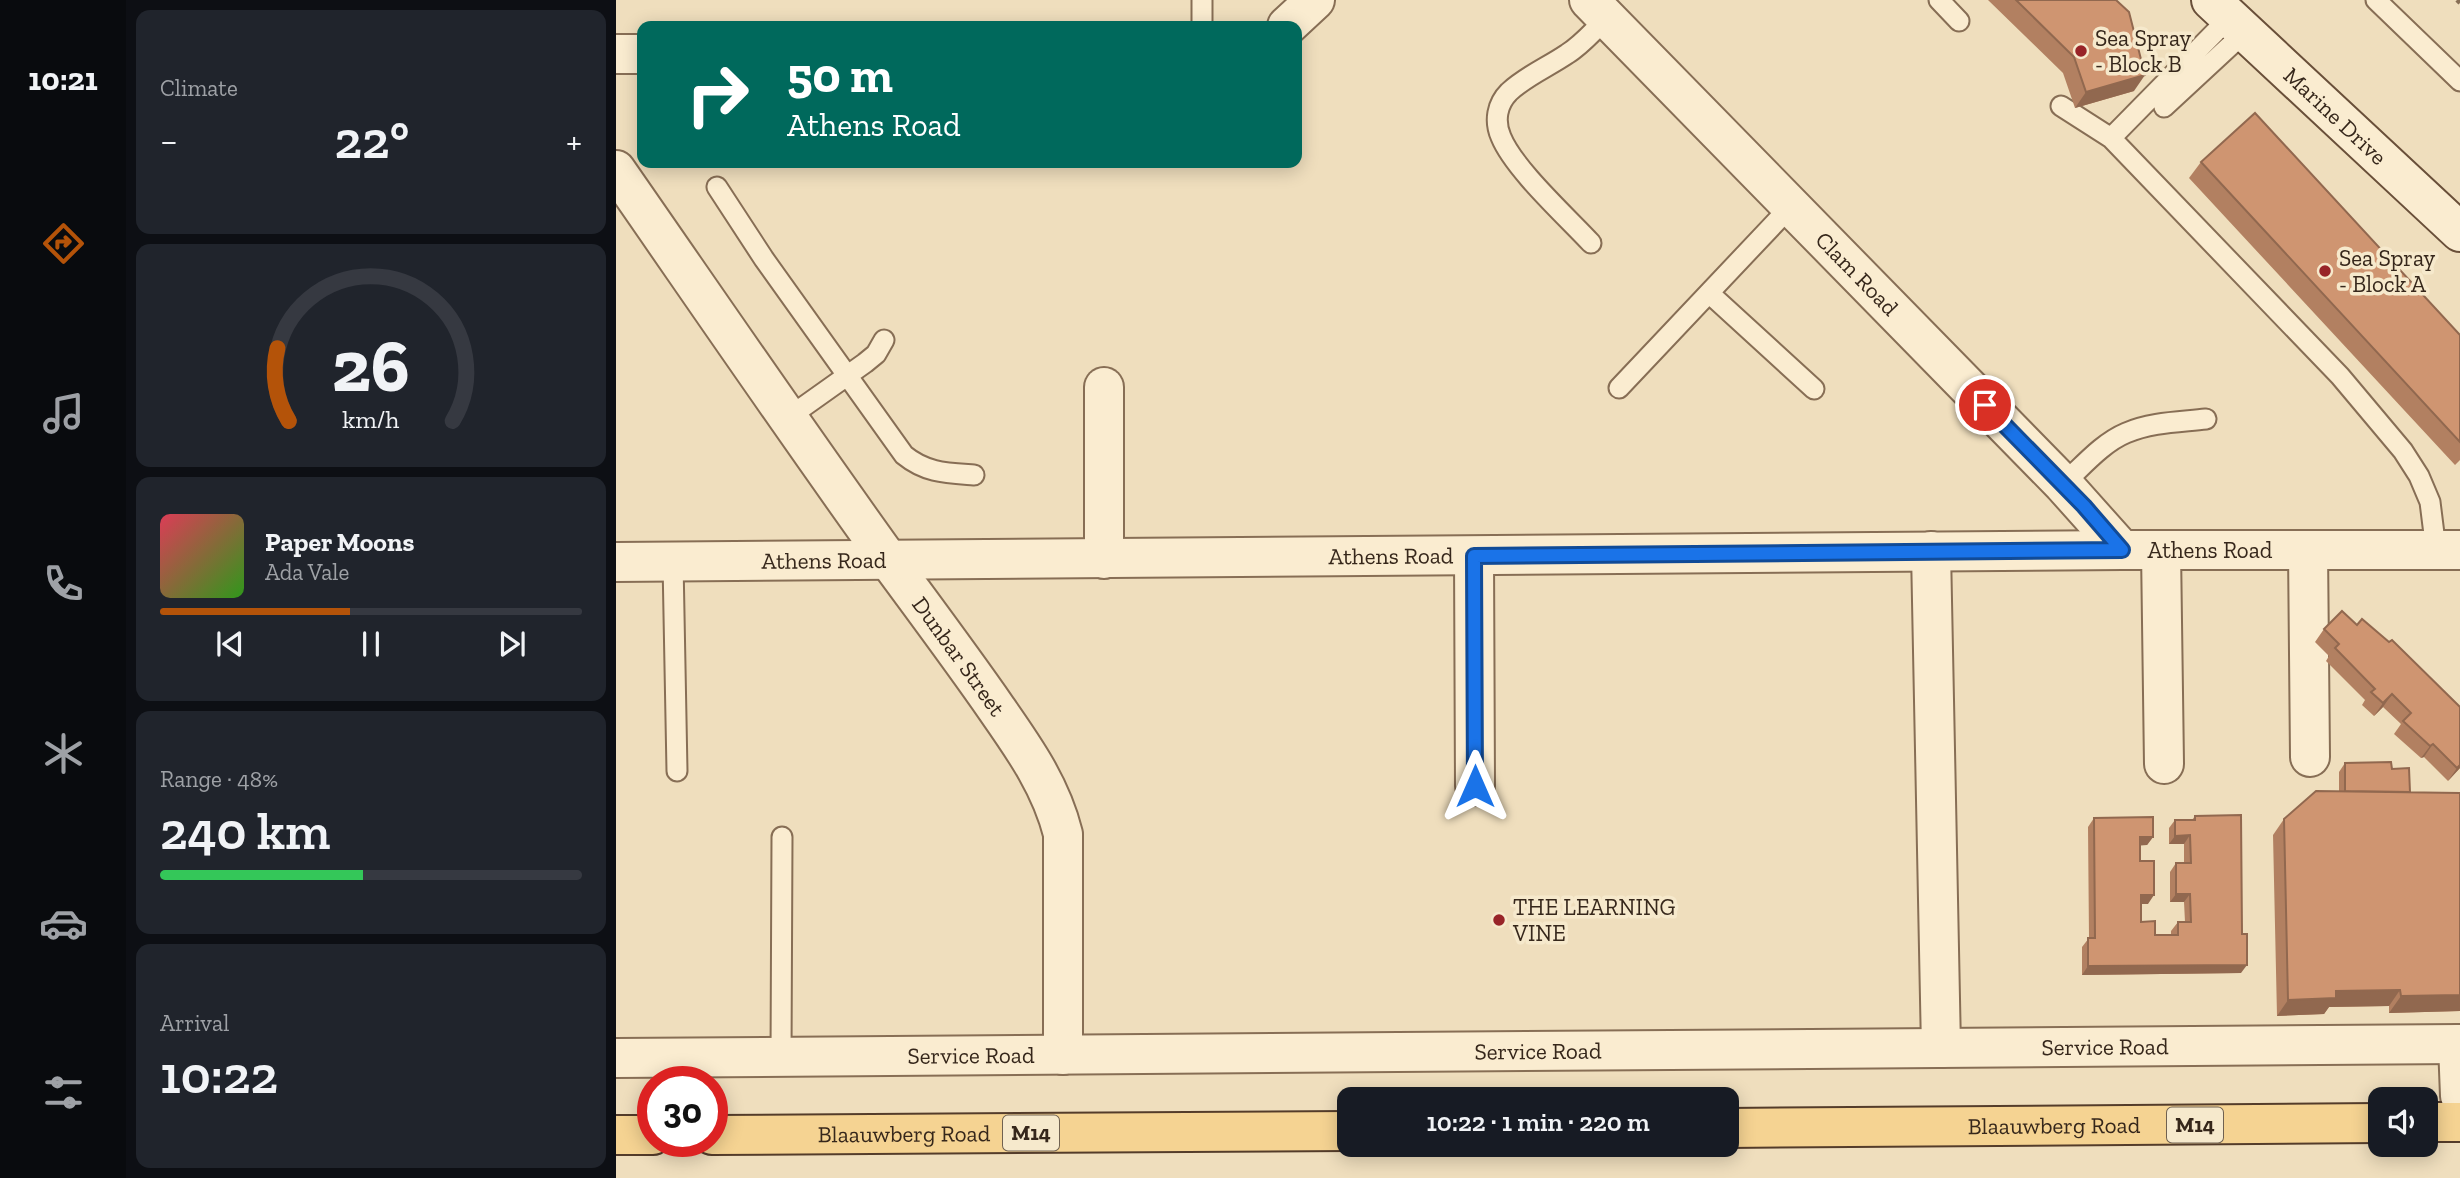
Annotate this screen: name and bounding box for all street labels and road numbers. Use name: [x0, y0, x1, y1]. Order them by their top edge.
street label: Marine Drive: [2278, 61, 2393, 171]
street label: Clam Road: [1810, 226, 1905, 322]
street label: Athens Road: [2148, 536, 2273, 564]
street label: Athens Road: [1328, 541, 1454, 570]
street label: Athens Road: [761, 546, 887, 575]
street label: Dunbar Street: [906, 591, 1012, 722]
street label: Service Road: [2041, 1032, 2169, 1061]
street label: Service Road: [1474, 1037, 1602, 1065]
street label: Service Road: [907, 1041, 1035, 1070]
road number: M14: [2167, 1108, 2223, 1142]
street label: Blaauwberg Road: [1968, 1111, 2141, 1140]
road number: M14: [1003, 1116, 1059, 1150]
street label: Blaauwberg Road: [818, 1119, 991, 1148]

